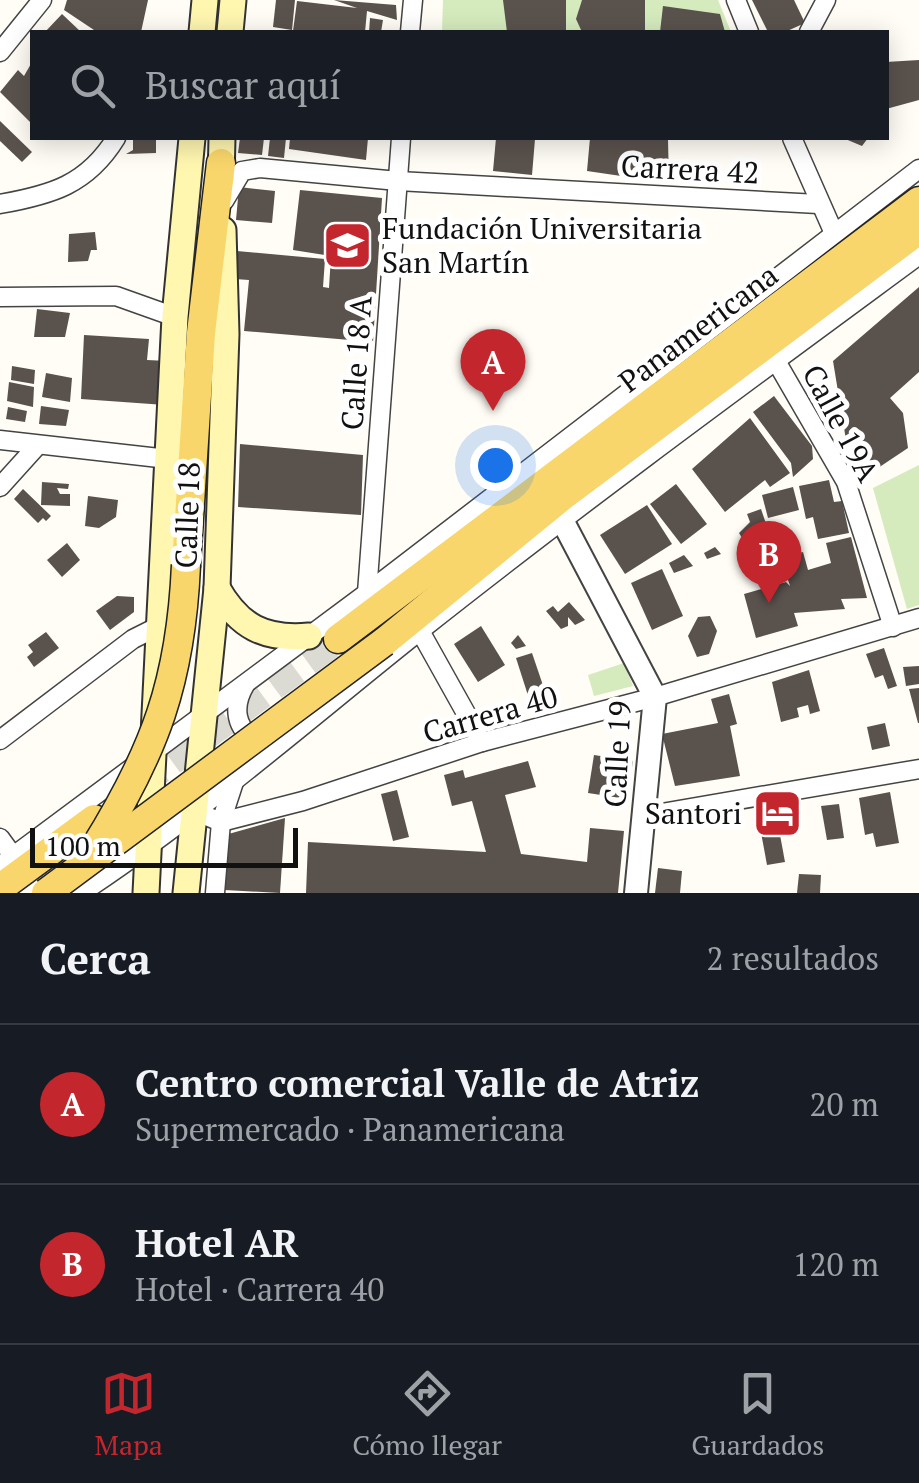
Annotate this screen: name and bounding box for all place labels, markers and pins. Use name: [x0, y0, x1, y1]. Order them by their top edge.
place label: Fundación Universitaria San Martín: [382, 208, 702, 282]
school or university icon: Fundación Universitaria San Martín: [321, 219, 373, 271]
pin: A: [460, 328, 526, 411]
pin: B: [736, 520, 802, 603]
hotel icon: Santori: [751, 787, 803, 839]
place label: Santori: [645, 793, 742, 833]

